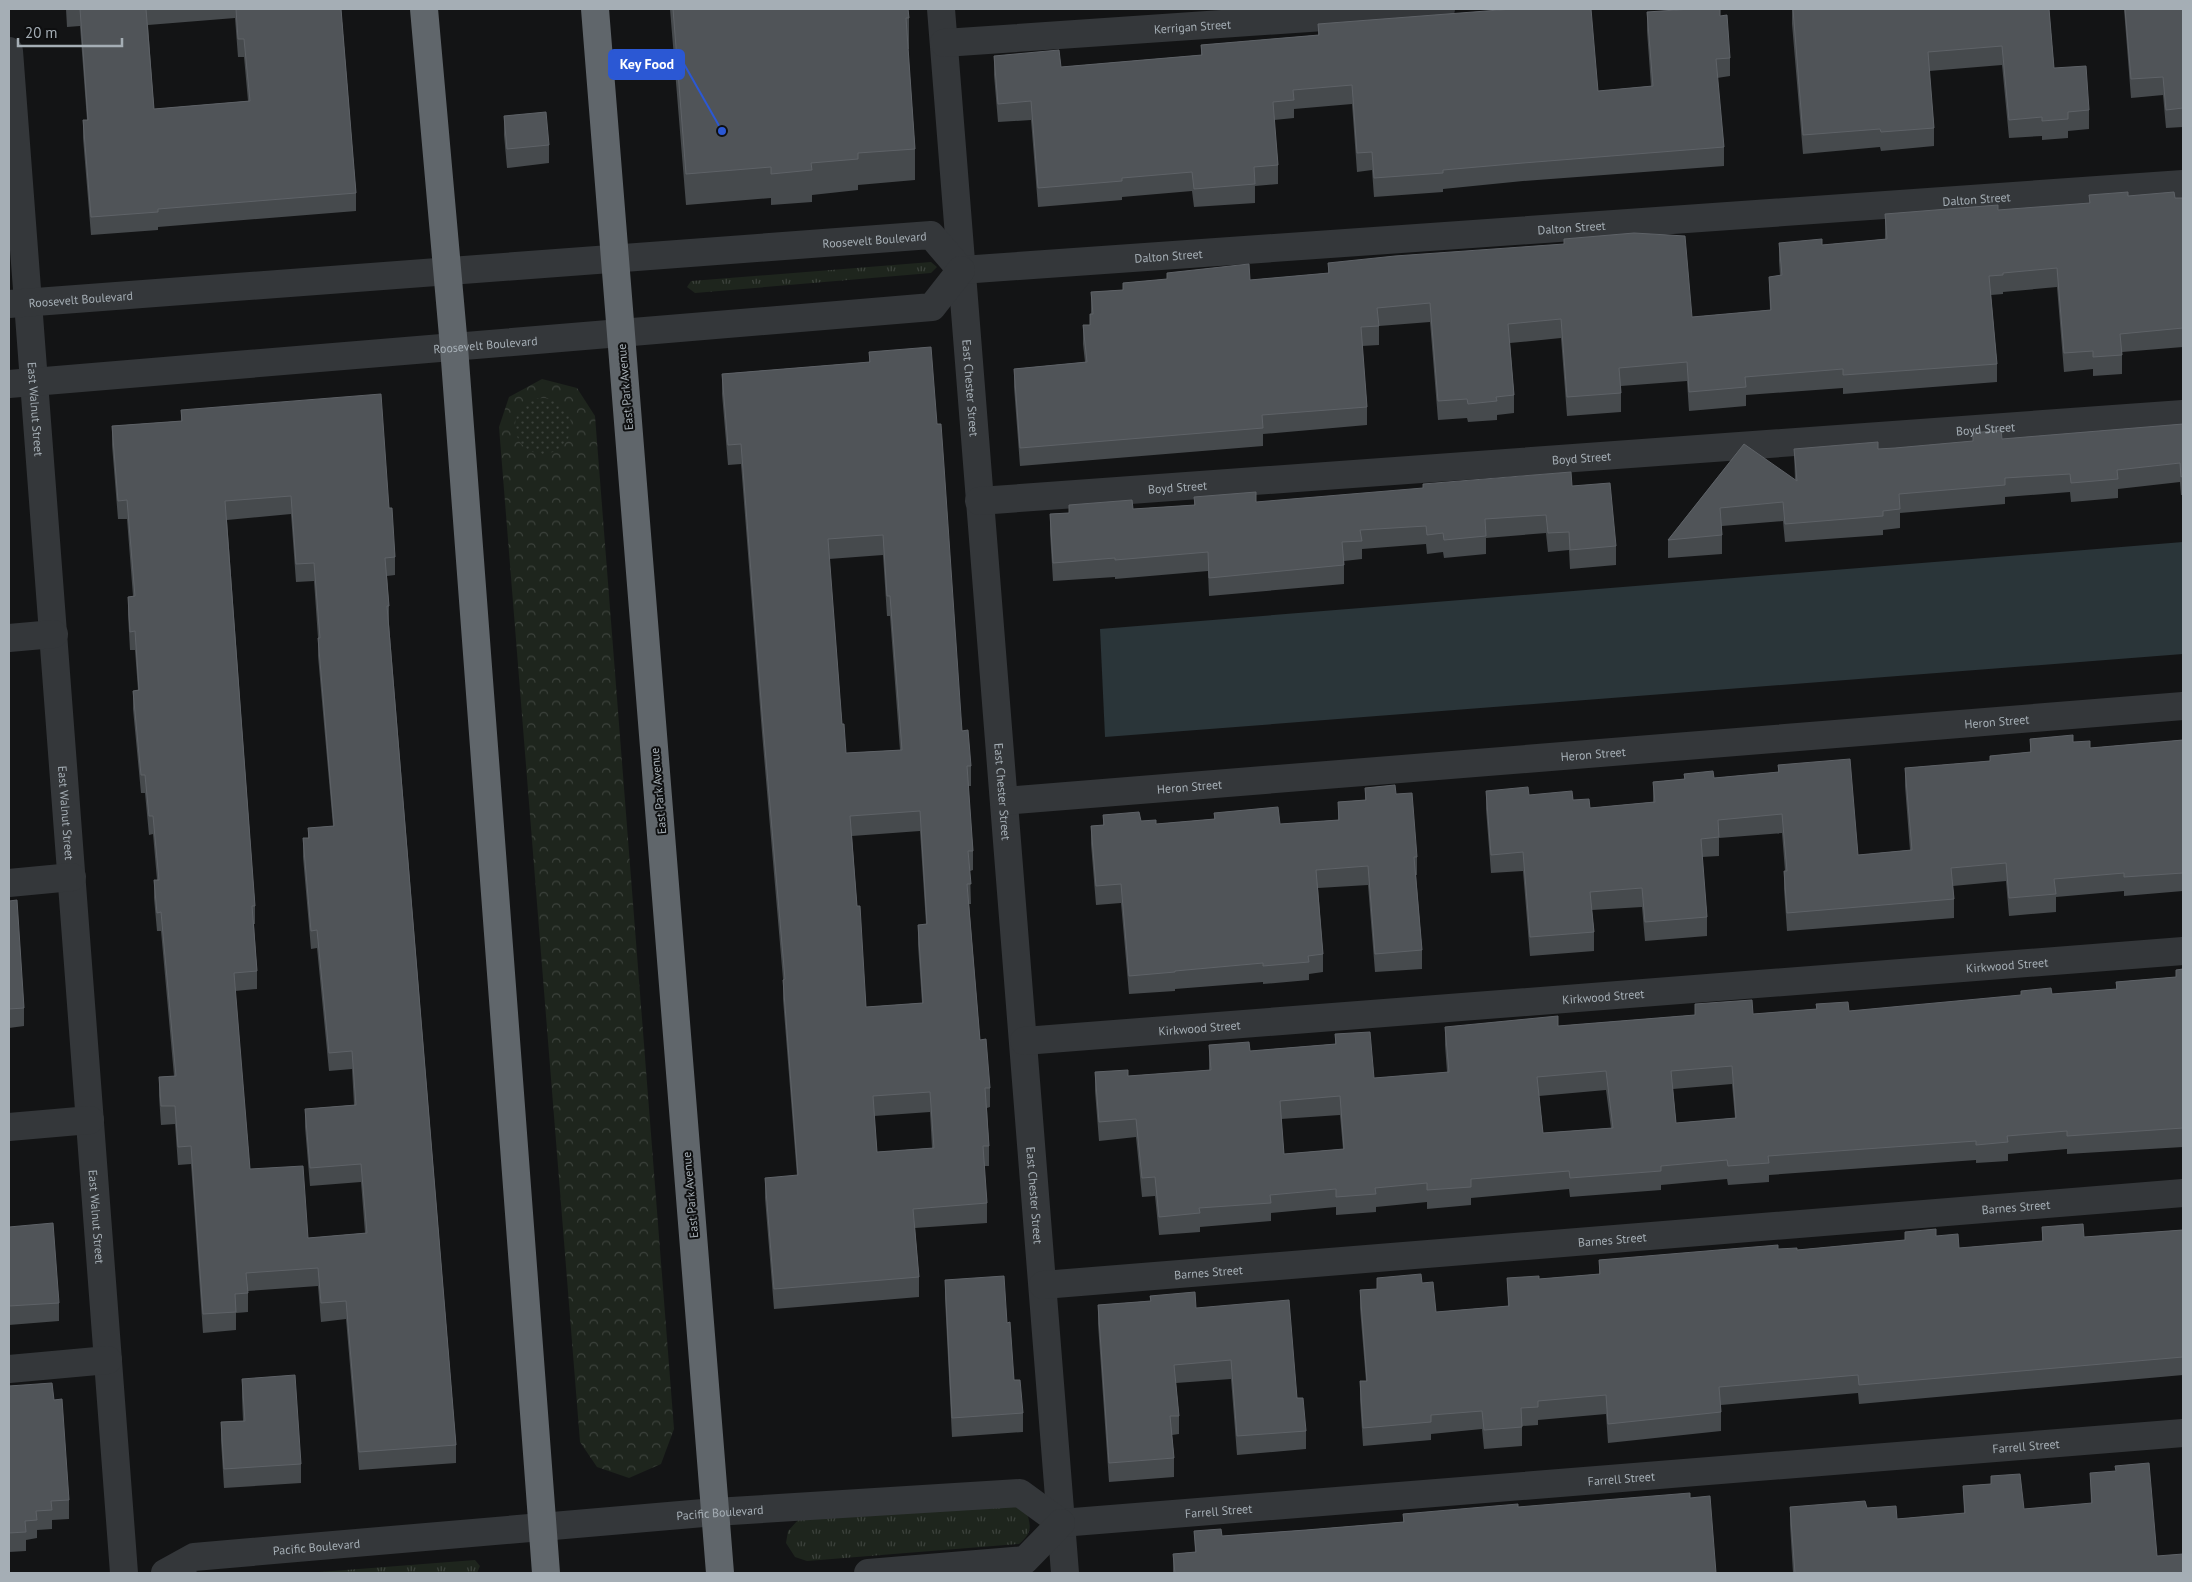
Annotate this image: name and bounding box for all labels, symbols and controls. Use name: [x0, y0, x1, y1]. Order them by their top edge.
scale bar: [18, 15, 121, 47]
street label: Kerrigan Street: [1153, 16, 1231, 36]
text: 20 m: [25, 23, 58, 42]
callout: Key Food: [609, 50, 684, 79]
text: Key Food: [620, 55, 674, 73]
street label: Dalton Street: [1942, 189, 2011, 208]
street label: Dalton Street: [1537, 217, 1606, 237]
street label: Roosevelt Boulevard: [822, 228, 927, 251]
street label: Dalton Street: [1134, 246, 1203, 265]
street label: Roosevelt Boulevard: [28, 287, 133, 310]
street label: Roosevelt Boulevard: [433, 332, 538, 356]
street label: East Chester Street: [960, 339, 982, 437]
street label: East Park Avenue: [614, 343, 636, 431]
street label: East Walnut Street: [25, 361, 47, 457]
street label: Boyd Street: [1955, 419, 2015, 438]
street label: Boyd Street: [1551, 448, 1612, 467]
street label: Boyd Street: [1147, 477, 1208, 496]
street label: Heron Street: [1964, 711, 2030, 731]
street label: East Chester Street: [992, 742, 1014, 841]
street label: Heron Street: [1560, 743, 1626, 764]
street label: East Park Avenue: [647, 747, 669, 835]
street label: East Walnut Street: [56, 765, 78, 861]
street label: Heron Street: [1156, 776, 1223, 796]
street label: Kirkwood Street: [1965, 954, 2049, 975]
street label: Kirkwood Street: [1562, 985, 1645, 1007]
street label: Kirkwood Street: [1158, 1017, 1241, 1038]
street label: East Chester Street: [1024, 1146, 1046, 1244]
street label: East Park Avenue: [679, 1151, 701, 1239]
street label: East Walnut Street: [86, 1169, 108, 1264]
street label: Barnes Street: [1981, 1196, 2051, 1217]
street label: Barnes Street: [1577, 1229, 1647, 1249]
street label: Barnes Street: [1174, 1261, 1243, 1282]
street label: Farrell Street: [1992, 1435, 2060, 1456]
street label: Farrell Street: [1587, 1468, 1655, 1488]
street label: Farrell Street: [1184, 1500, 1253, 1521]
street label: Pacific Boulevard: [676, 1501, 764, 1523]
street label: Pacific Boulevard: [272, 1535, 361, 1558]

